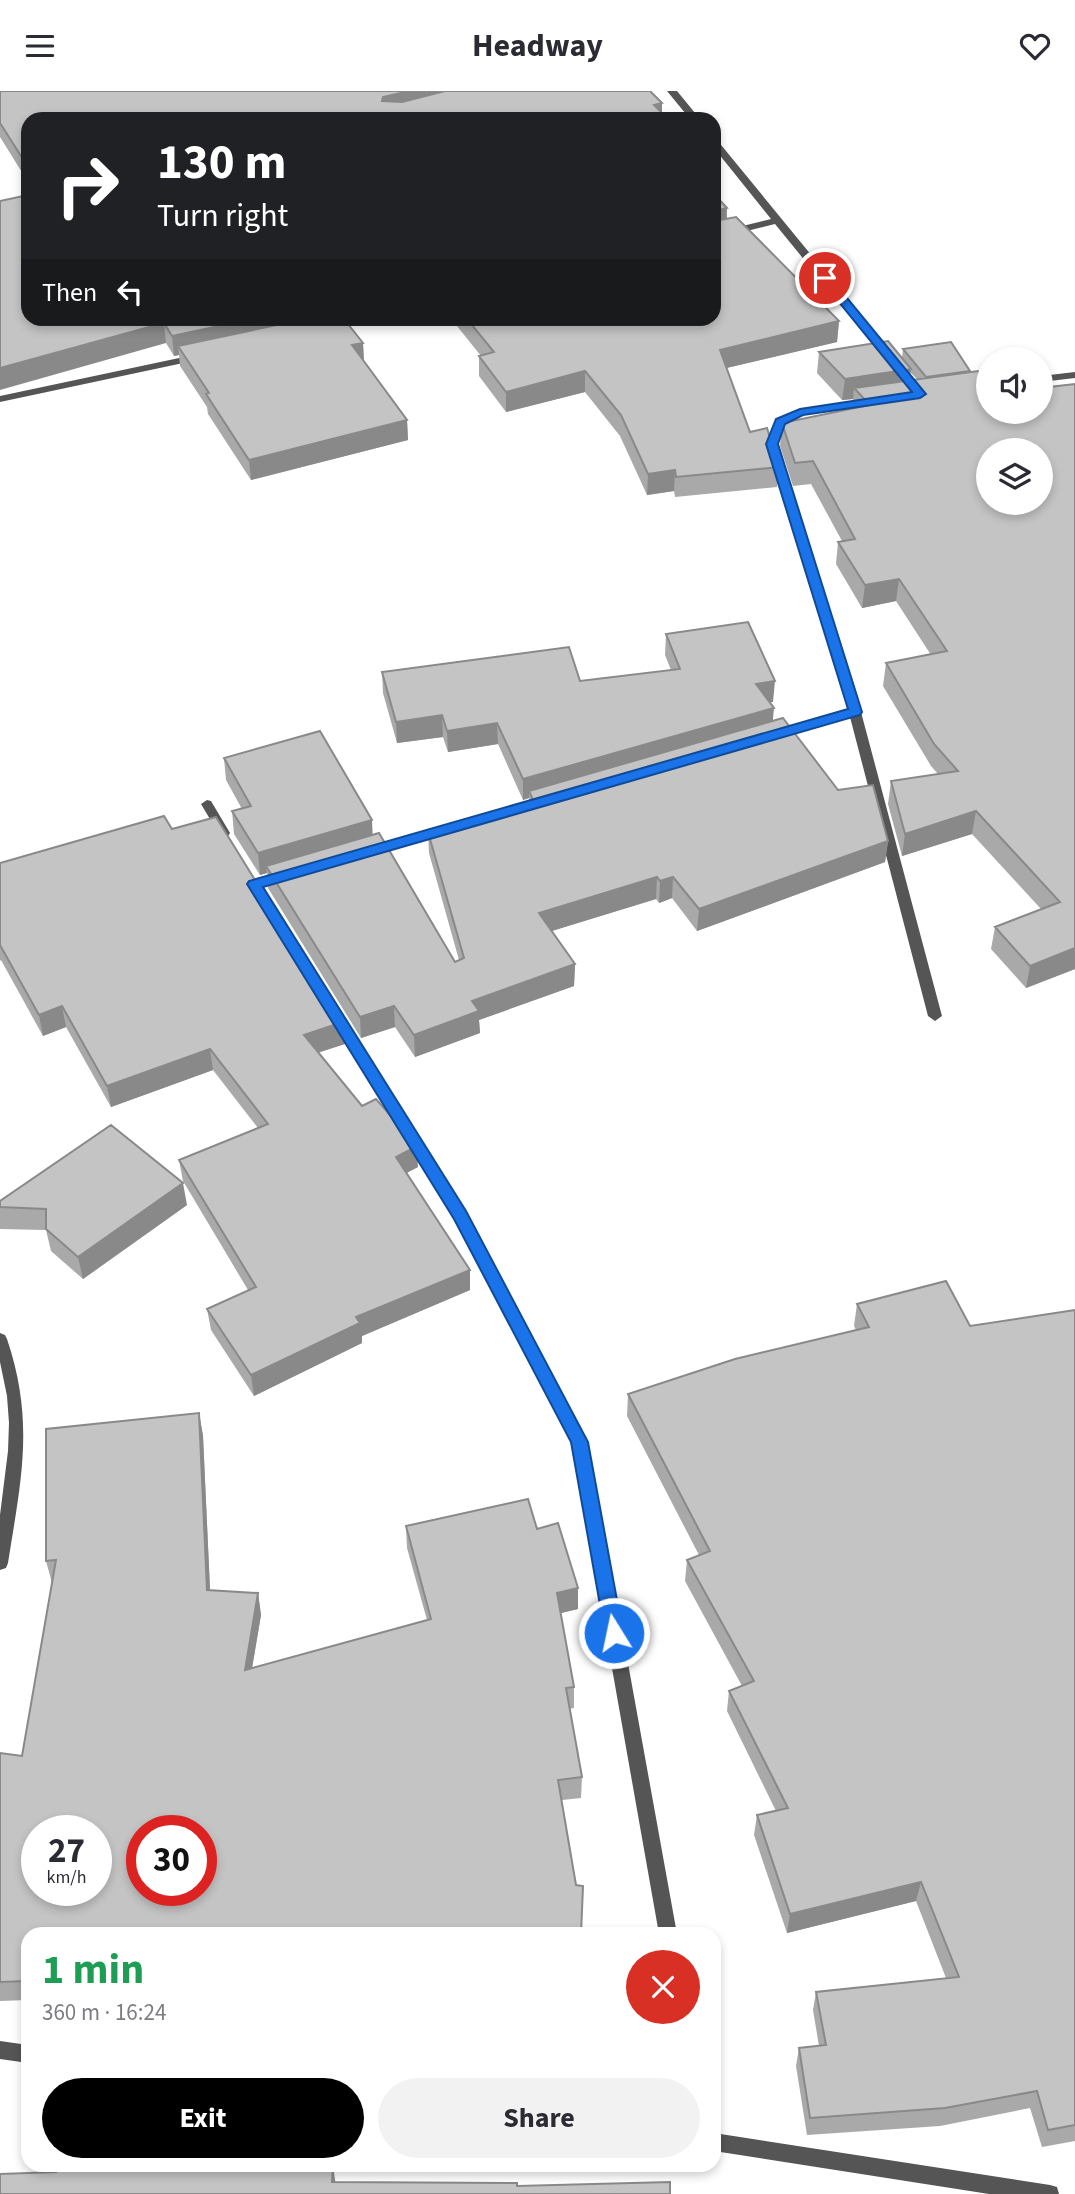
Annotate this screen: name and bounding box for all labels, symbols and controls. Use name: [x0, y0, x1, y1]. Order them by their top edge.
text: Headway: [472, 23, 603, 69]
icon: menu: [21, 27, 59, 65]
icon: heart: [1016, 27, 1054, 65]
text: 130 m: [157, 128, 286, 198]
icon: right: [42, 140, 133, 231]
text: Turn right: [157, 193, 288, 239]
pin: [795, 248, 855, 308]
icon: arrive: [806, 259, 844, 297]
icon: left: [111, 273, 149, 311]
text: Then: [42, 274, 97, 311]
map controls: [976, 347, 1053, 515]
button: sound: [976, 347, 1053, 424]
button: layers: [976, 438, 1053, 515]
position arrow: [577, 1596, 651, 1670]
speed limit sign: 30: [126, 1815, 217, 1906]
text: 27: [48, 1826, 85, 1876]
text: km/h: [47, 1865, 86, 1890]
text: 1 min: [42, 1940, 144, 2000]
button: close: [626, 1950, 700, 2024]
text: 360 m · 16:24: [42, 1996, 166, 2029]
button: Exit: [42, 2078, 364, 2158]
button: Share: [378, 2078, 700, 2158]

